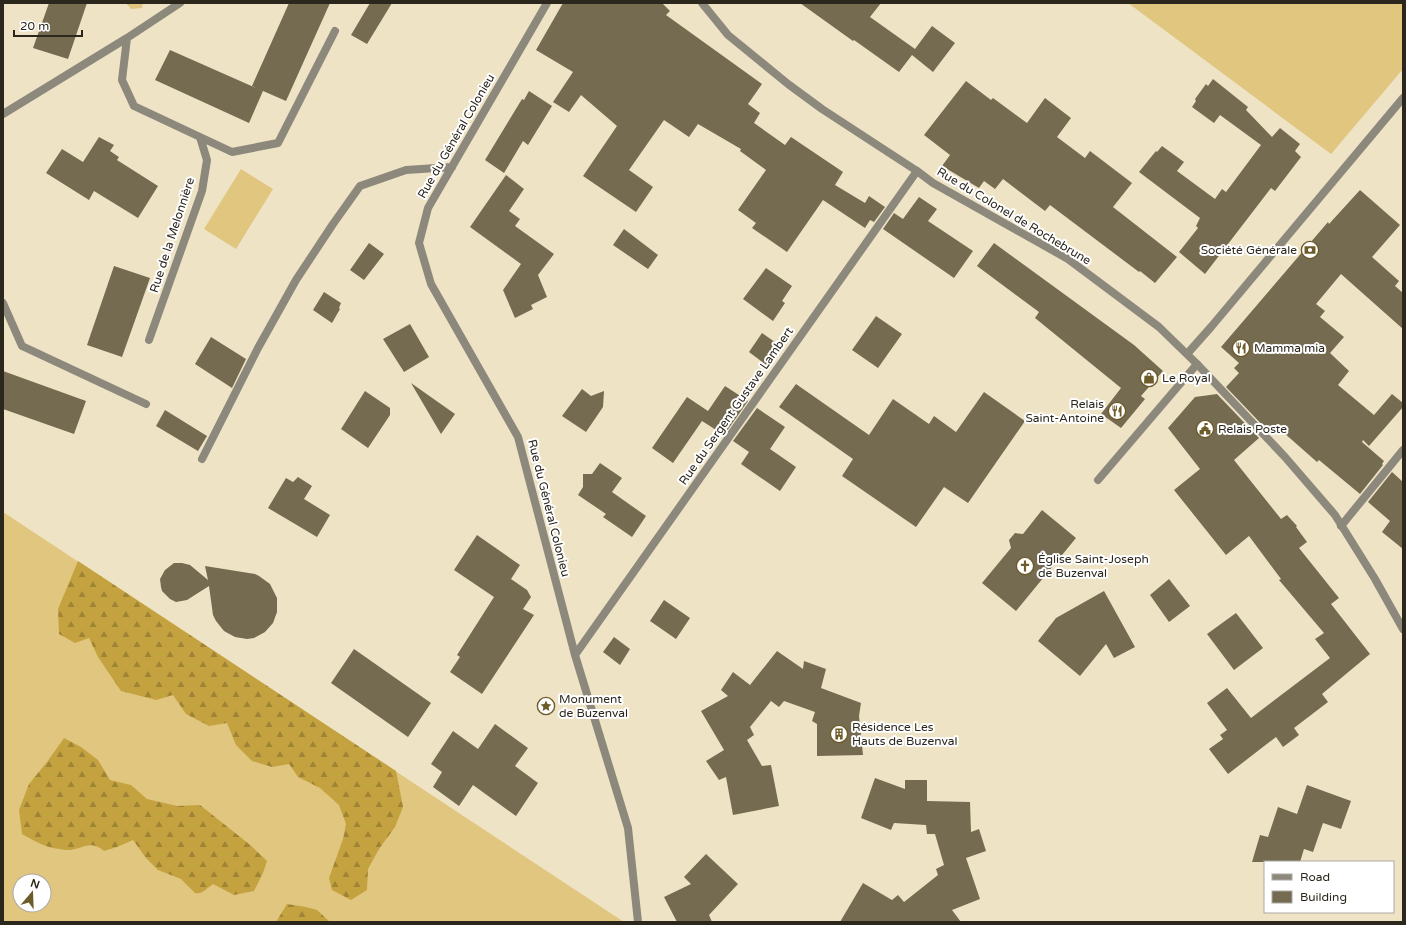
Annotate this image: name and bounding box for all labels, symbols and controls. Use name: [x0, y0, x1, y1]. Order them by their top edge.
scale bar: [14, 12, 82, 38]
text: 20 m: [20, 19, 49, 33]
street label: Rue du Général Colonieu: [415, 71, 497, 201]
street label: Rue du Colonel de Rochebrune: [934, 164, 1094, 268]
street label: Rue de la Melonnière: [147, 175, 197, 294]
bank icon: Société Générale: [1300, 240, 1320, 260]
place label: Société Générale: [1201, 243, 1297, 257]
street label: Rue du Sergent Gustave Lambert: [676, 324, 796, 488]
restaurant icon: Mamma mia: [1231, 338, 1251, 358]
place label: Mamma mia: [1254, 341, 1325, 355]
shop icon: Le Royal: [1139, 368, 1159, 388]
place label: Le Royal: [1162, 371, 1211, 385]
place label: Relais Saint-Antoine: [1025, 397, 1104, 425]
restaurant icon: Relais Saint-Antoine: [1107, 401, 1127, 421]
public building icon: Relais Poste: [1195, 419, 1215, 439]
place label: Relais Poste: [1218, 422, 1287, 436]
street label: Rue du Général Colonieu: [525, 438, 573, 578]
place label: Église Saint-Joseph de Buzenval: [1038, 552, 1149, 580]
church icon: Église Saint-Joseph de Buzenval: [1015, 556, 1035, 576]
place label: Monument de Buzenval: [559, 692, 628, 720]
place icon: Monument de Buzenval: [536, 696, 556, 716]
place label: Résidence Les Hauts de Buzenval: [852, 720, 958, 748]
building icon: Résidence Les Hauts de Buzenval: [829, 724, 849, 744]
legend: [1264, 861, 1394, 913]
text: Road: [1300, 870, 1330, 884]
north arrow: [12, 873, 52, 913]
text: N: [29, 876, 41, 892]
text: Building: [1300, 890, 1347, 904]

